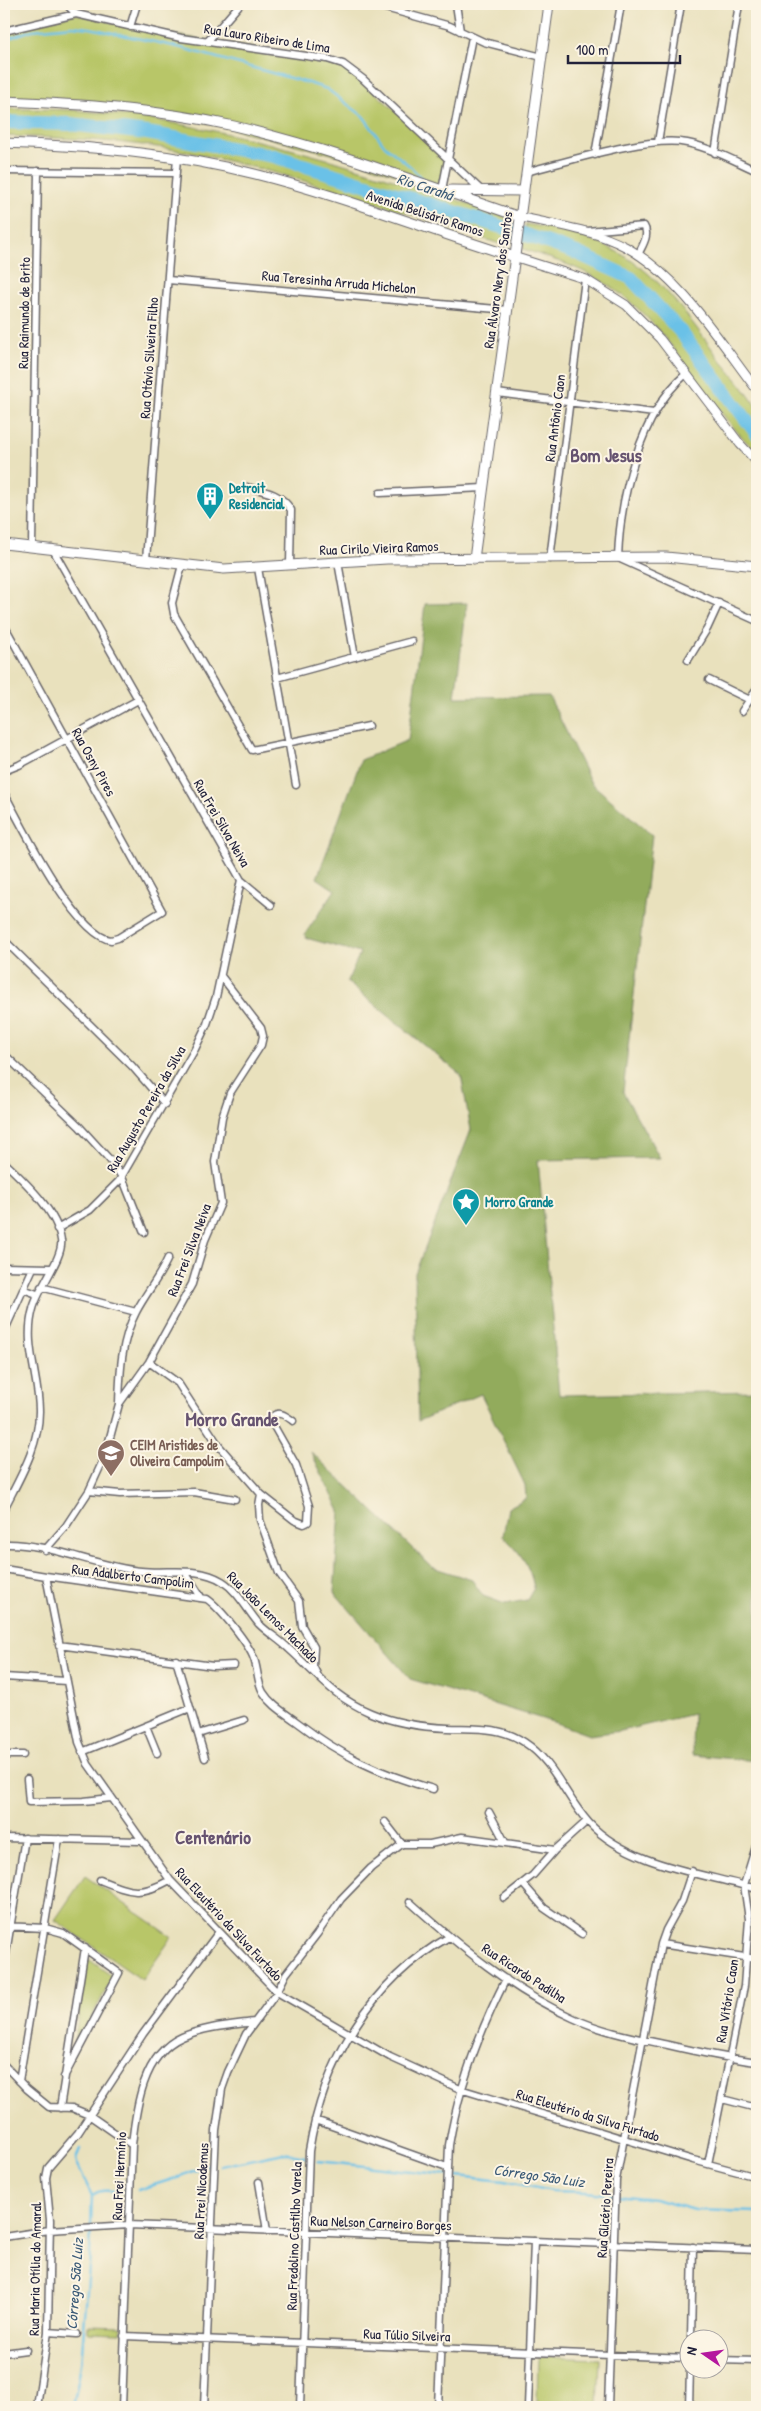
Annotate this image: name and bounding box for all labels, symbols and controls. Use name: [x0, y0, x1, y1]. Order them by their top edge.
street label: Rua Lauro Ribeiro de Lima: [203, 18, 332, 57]
scale bar: [568, 32, 681, 64]
text: 100 m: [576, 39, 609, 60]
water label: Rio Carahá: [395, 168, 458, 206]
street label: Avenida Belisário Ramos: [364, 185, 486, 240]
street label: Rua Álvaro Nery dos Santos: [478, 210, 518, 350]
street label: Rua Raimundo de Brito: [13, 257, 34, 369]
street label: Rua Teresinha Arruda Michelon: [261, 265, 417, 298]
street label: Rua Otávio Silveira Filho: [135, 296, 162, 419]
street label: Rua Antônio Caon: [540, 373, 569, 463]
district label: Bom Jesus: [570, 442, 642, 468]
place label: Detroit Residencial: [229, 478, 285, 513]
building icon: Detroit Residencial: [195, 481, 225, 520]
street label: Rua Cirilo Vieira Ramos: [319, 536, 439, 559]
street label: Rua Osny Pires: [67, 724, 121, 800]
street label: Rua Frei Silva Neiva: [190, 776, 255, 870]
street label: Rua Augusto Pereira da Silva: [102, 1042, 191, 1176]
place icon: Morro Grande: [451, 1187, 481, 1226]
place label: Morro Grande: [485, 1192, 554, 1211]
street label: Rua Frei Silva Neiva: [162, 1200, 215, 1299]
district label: Morro Grande: [185, 1406, 279, 1432]
place label: CEIM Aristides de Oliveira Campolim: [130, 1435, 224, 1472]
school or university icon: CEIM Aristides de Oliveira Campolim: [96, 1438, 126, 1477]
street label: Rua Adalberto Campolim: [71, 1559, 195, 1593]
street label: Rua João Lemos Machado: [223, 1567, 323, 1667]
district label: Centenário: [175, 1824, 251, 1850]
street label: Rua Eleutério da Silva Furtado: [172, 1863, 287, 1985]
street label: Rua Ricardo Padilha: [479, 1938, 570, 2007]
street label: Rua Vitório Caon: [711, 1958, 743, 2044]
street label: Rua Eleutério da Silva Furtado: [514, 2084, 662, 2145]
street label: Rua Frei Hermínio: [107, 2131, 130, 2221]
street label: Rua Frei Nicodemus: [188, 2142, 213, 2240]
street label: Rua Glicério Pereira: [592, 2157, 617, 2258]
water label: Córrego São Luiz: [492, 2159, 587, 2192]
street label: Rua Fredolino Castilho Varela: [281, 2161, 306, 2311]
street label: Rua Maria Otília do Amaral: [24, 2202, 45, 2336]
street label: Rua Nelson Carneiro Borges: [310, 2211, 452, 2235]
water label: Córrego São Luiz: [61, 2236, 88, 2330]
street label: Rua Túlio Silveira: [363, 2323, 451, 2346]
north arrow: [678, 2328, 728, 2378]
text: N: [681, 2345, 701, 2357]

